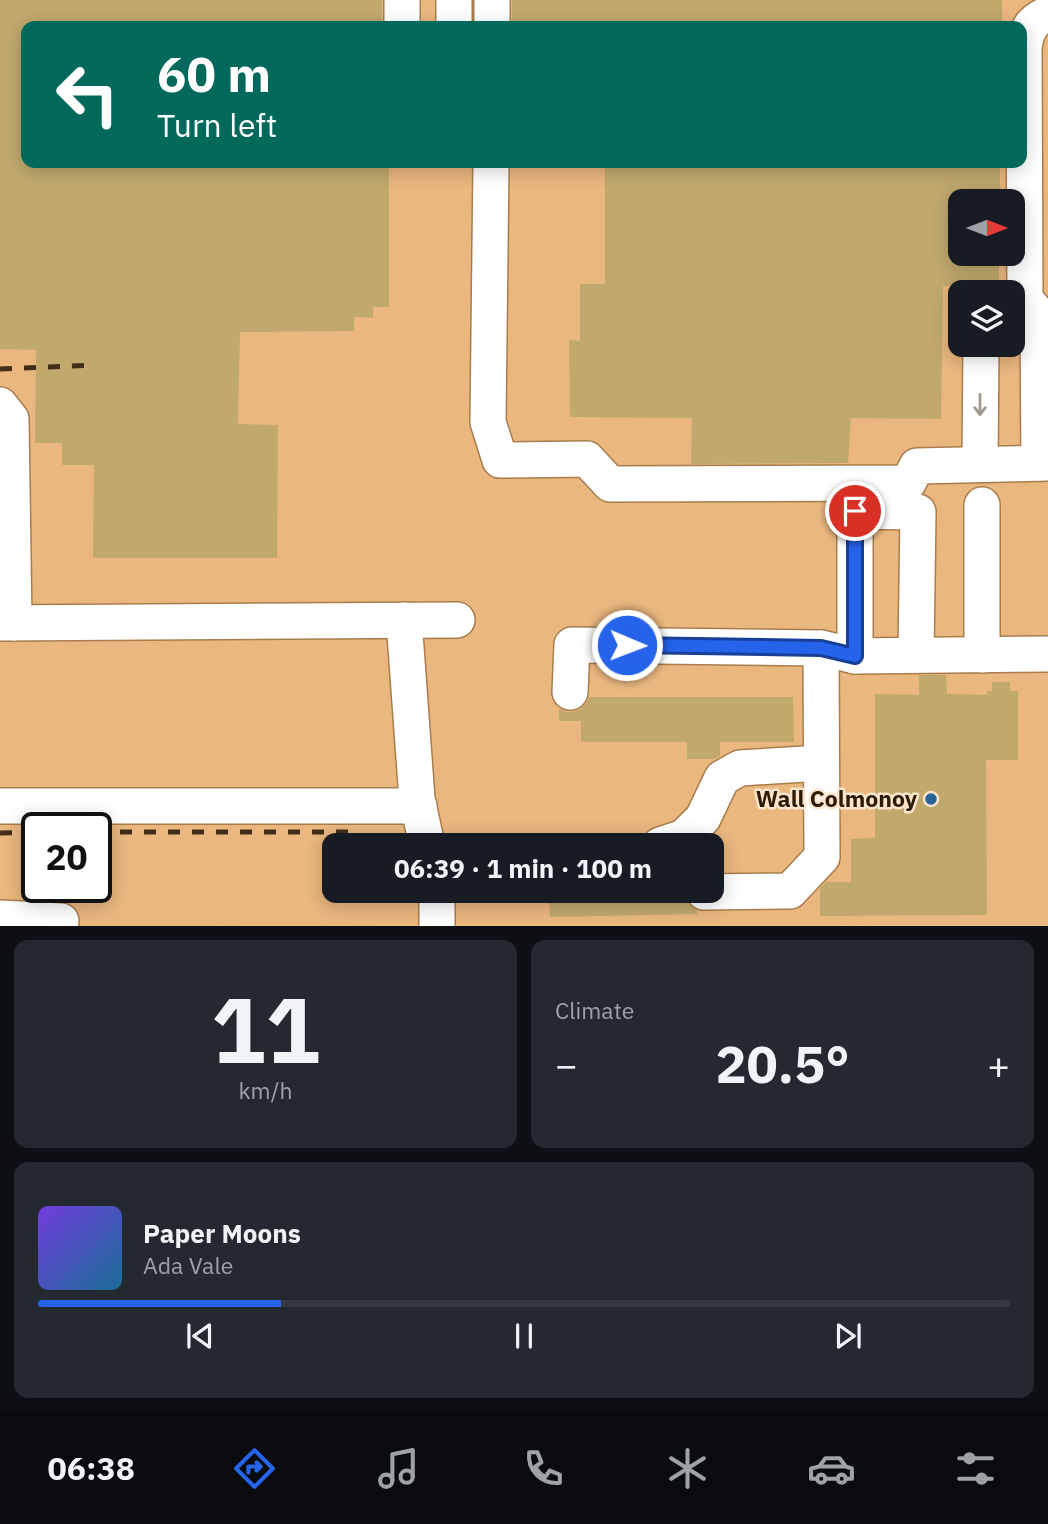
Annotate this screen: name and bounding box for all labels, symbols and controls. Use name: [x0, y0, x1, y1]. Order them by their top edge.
text: 60 m: [157, 42, 271, 105]
icon: left: [42, 49, 133, 140]
text: Turn left: [157, 104, 277, 146]
north arrow: [948, 189, 1026, 266]
map controls: [948, 189, 1025, 357]
button: layers: [948, 280, 1025, 357]
one-way arrow: [973, 393, 987, 416]
pin: [825, 481, 885, 541]
icon: arrive: [836, 492, 874, 530]
position arrow: [590, 608, 664, 682]
place label: Wall Colmonoy: [756, 783, 918, 813]
marker: Wall Colmonoy: [923, 791, 939, 807]
speed limit sign: 20: [21, 812, 112, 903]
text: 06:39 · 1 min · 100 m: [394, 851, 652, 885]
text: 11: [211, 970, 320, 1088]
text: Climate: [555, 995, 634, 1025]
text: 20.5°: [715, 1030, 850, 1097]
text: −: [555, 1040, 578, 1089]
text: +: [987, 1040, 1010, 1089]
text: km/h: [238, 1075, 293, 1105]
text: Paper Moons: [143, 1216, 301, 1250]
text: Ada Vale: [143, 1250, 233, 1280]
icon: previous: [181, 1317, 219, 1355]
icon: pause: [505, 1317, 543, 1355]
icon: next: [829, 1317, 867, 1355]
icon: directions: [230, 1444, 279, 1493]
icon: music: [374, 1444, 423, 1493]
icon: phone: [519, 1444, 568, 1493]
icon: climate: [663, 1444, 712, 1493]
icon: car: [807, 1444, 856, 1493]
icon: filters: [951, 1444, 1000, 1493]
text: 06:38: [48, 1447, 135, 1489]

